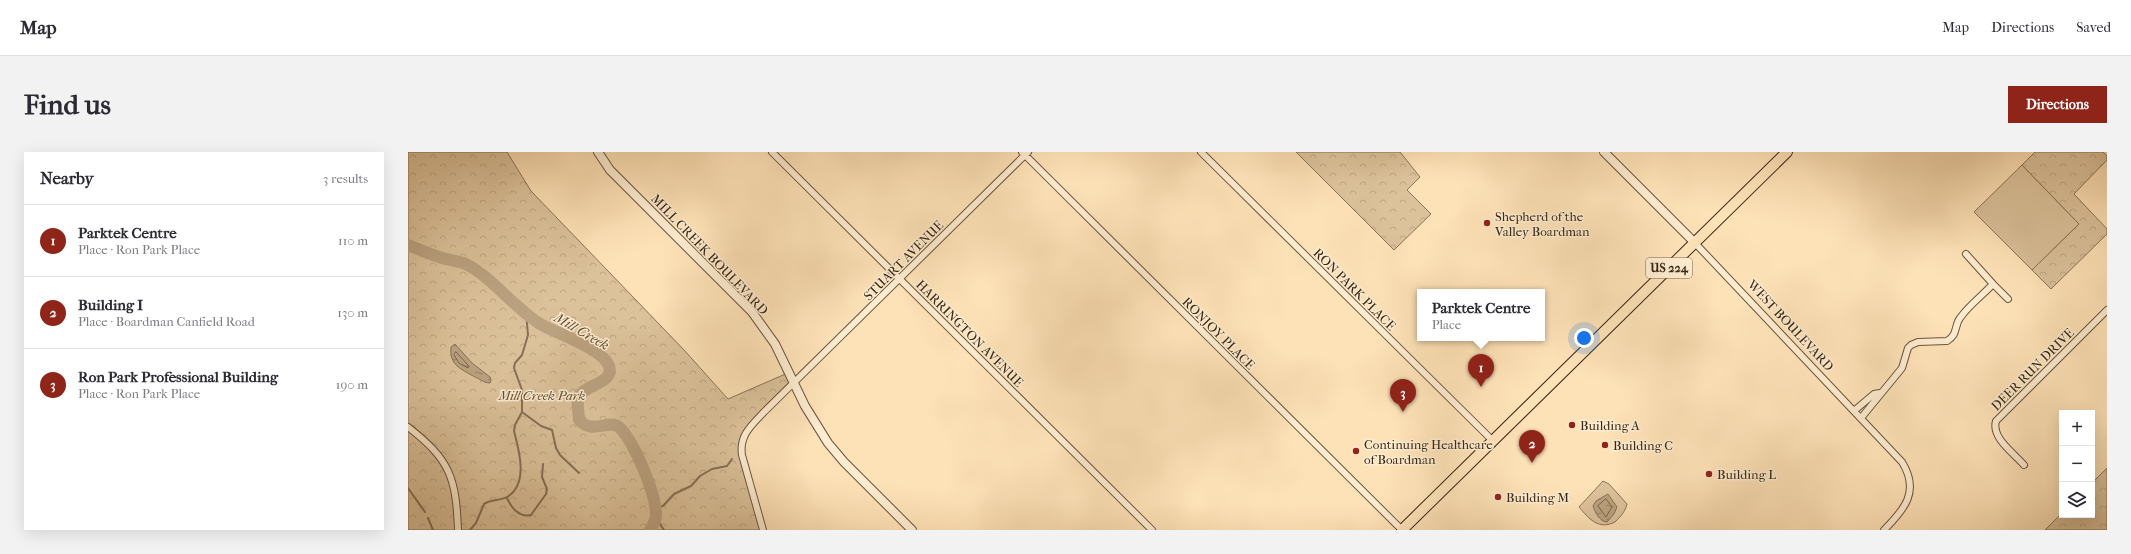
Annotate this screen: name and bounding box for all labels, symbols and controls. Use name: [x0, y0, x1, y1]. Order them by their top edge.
text: Map: [20, 17, 56, 39]
text: Map: [1942, 19, 1969, 36]
text: Directions: [1991, 19, 2054, 36]
text: Saved: [2076, 19, 2111, 36]
button: Directions: [2008, 86, 2107, 123]
text: Find us: [24, 88, 111, 121]
text: Nearby: [40, 168, 94, 188]
text: 3 results: [323, 171, 368, 186]
street label: MILL CREEK BOULEVARD: [648, 191, 771, 318]
place label: Shepherd of the Valley Boardman: [1494, 209, 1590, 239]
street label: STUART AVENUE: [860, 217, 946, 303]
marker: Shepherd of the Valley Boardman: [1482, 218, 1492, 228]
text: Parktek Centre: [78, 224, 177, 242]
text: 1: [51, 233, 55, 248]
text: 110 m: [338, 233, 368, 248]
text: Place · Ron Park Place: [78, 242, 200, 257]
street label: RON PARK PLACE: [1310, 245, 1399, 334]
road number: US 224: [1646, 258, 1692, 278]
street label: WEST BOULEVARD: [1744, 276, 1837, 374]
street label: HARRINGTON AVENUE: [913, 277, 1026, 390]
popup: [1417, 289, 1545, 341]
street label: RONJOY PLACE: [1179, 294, 1258, 373]
text: Building I: [78, 296, 143, 314]
text: Parktek Centre: [1432, 299, 1530, 317]
text: 2: [50, 305, 56, 320]
text: 130 m: [337, 305, 368, 320]
water label: Mill Creek: [550, 308, 612, 354]
text: Place · Boardman Canfield Road: [78, 314, 255, 329]
text: Place: [1432, 317, 1461, 332]
street label: DEER RUN DRIVE: [1988, 325, 2077, 414]
your location: [1574, 328, 1594, 348]
pin: 1: [1468, 354, 1494, 387]
text: Ron Park Professional Building: [78, 368, 278, 386]
text: 3: [50, 377, 56, 392]
text: 190 m: [336, 377, 368, 392]
pin: 3: [1390, 379, 1416, 412]
text: Place · Ron Park Place: [78, 386, 200, 401]
park label: Mill Creek Park: [498, 388, 586, 403]
map controls: [2059, 410, 2095, 518]
button: +: [2059, 410, 2095, 446]
place label: Building A: [1580, 418, 1640, 433]
marker: Building A: [1567, 420, 1577, 430]
pin: 2: [1519, 430, 1545, 463]
place label: Continuing Healthcare of Boardman: [1364, 437, 1493, 467]
place label: Building C: [1613, 438, 1673, 453]
marker: Building C: [1600, 440, 1610, 450]
marker: Continuing Healthcare of Boardman: [1351, 446, 1361, 456]
button: −: [2059, 446, 2095, 482]
place label: Building L: [1717, 467, 1776, 482]
marker: Building L: [1704, 469, 1714, 479]
button: layers: [2059, 482, 2095, 518]
place label: Building M: [1506, 490, 1569, 505]
marker: Building M: [1493, 492, 1503, 502]

